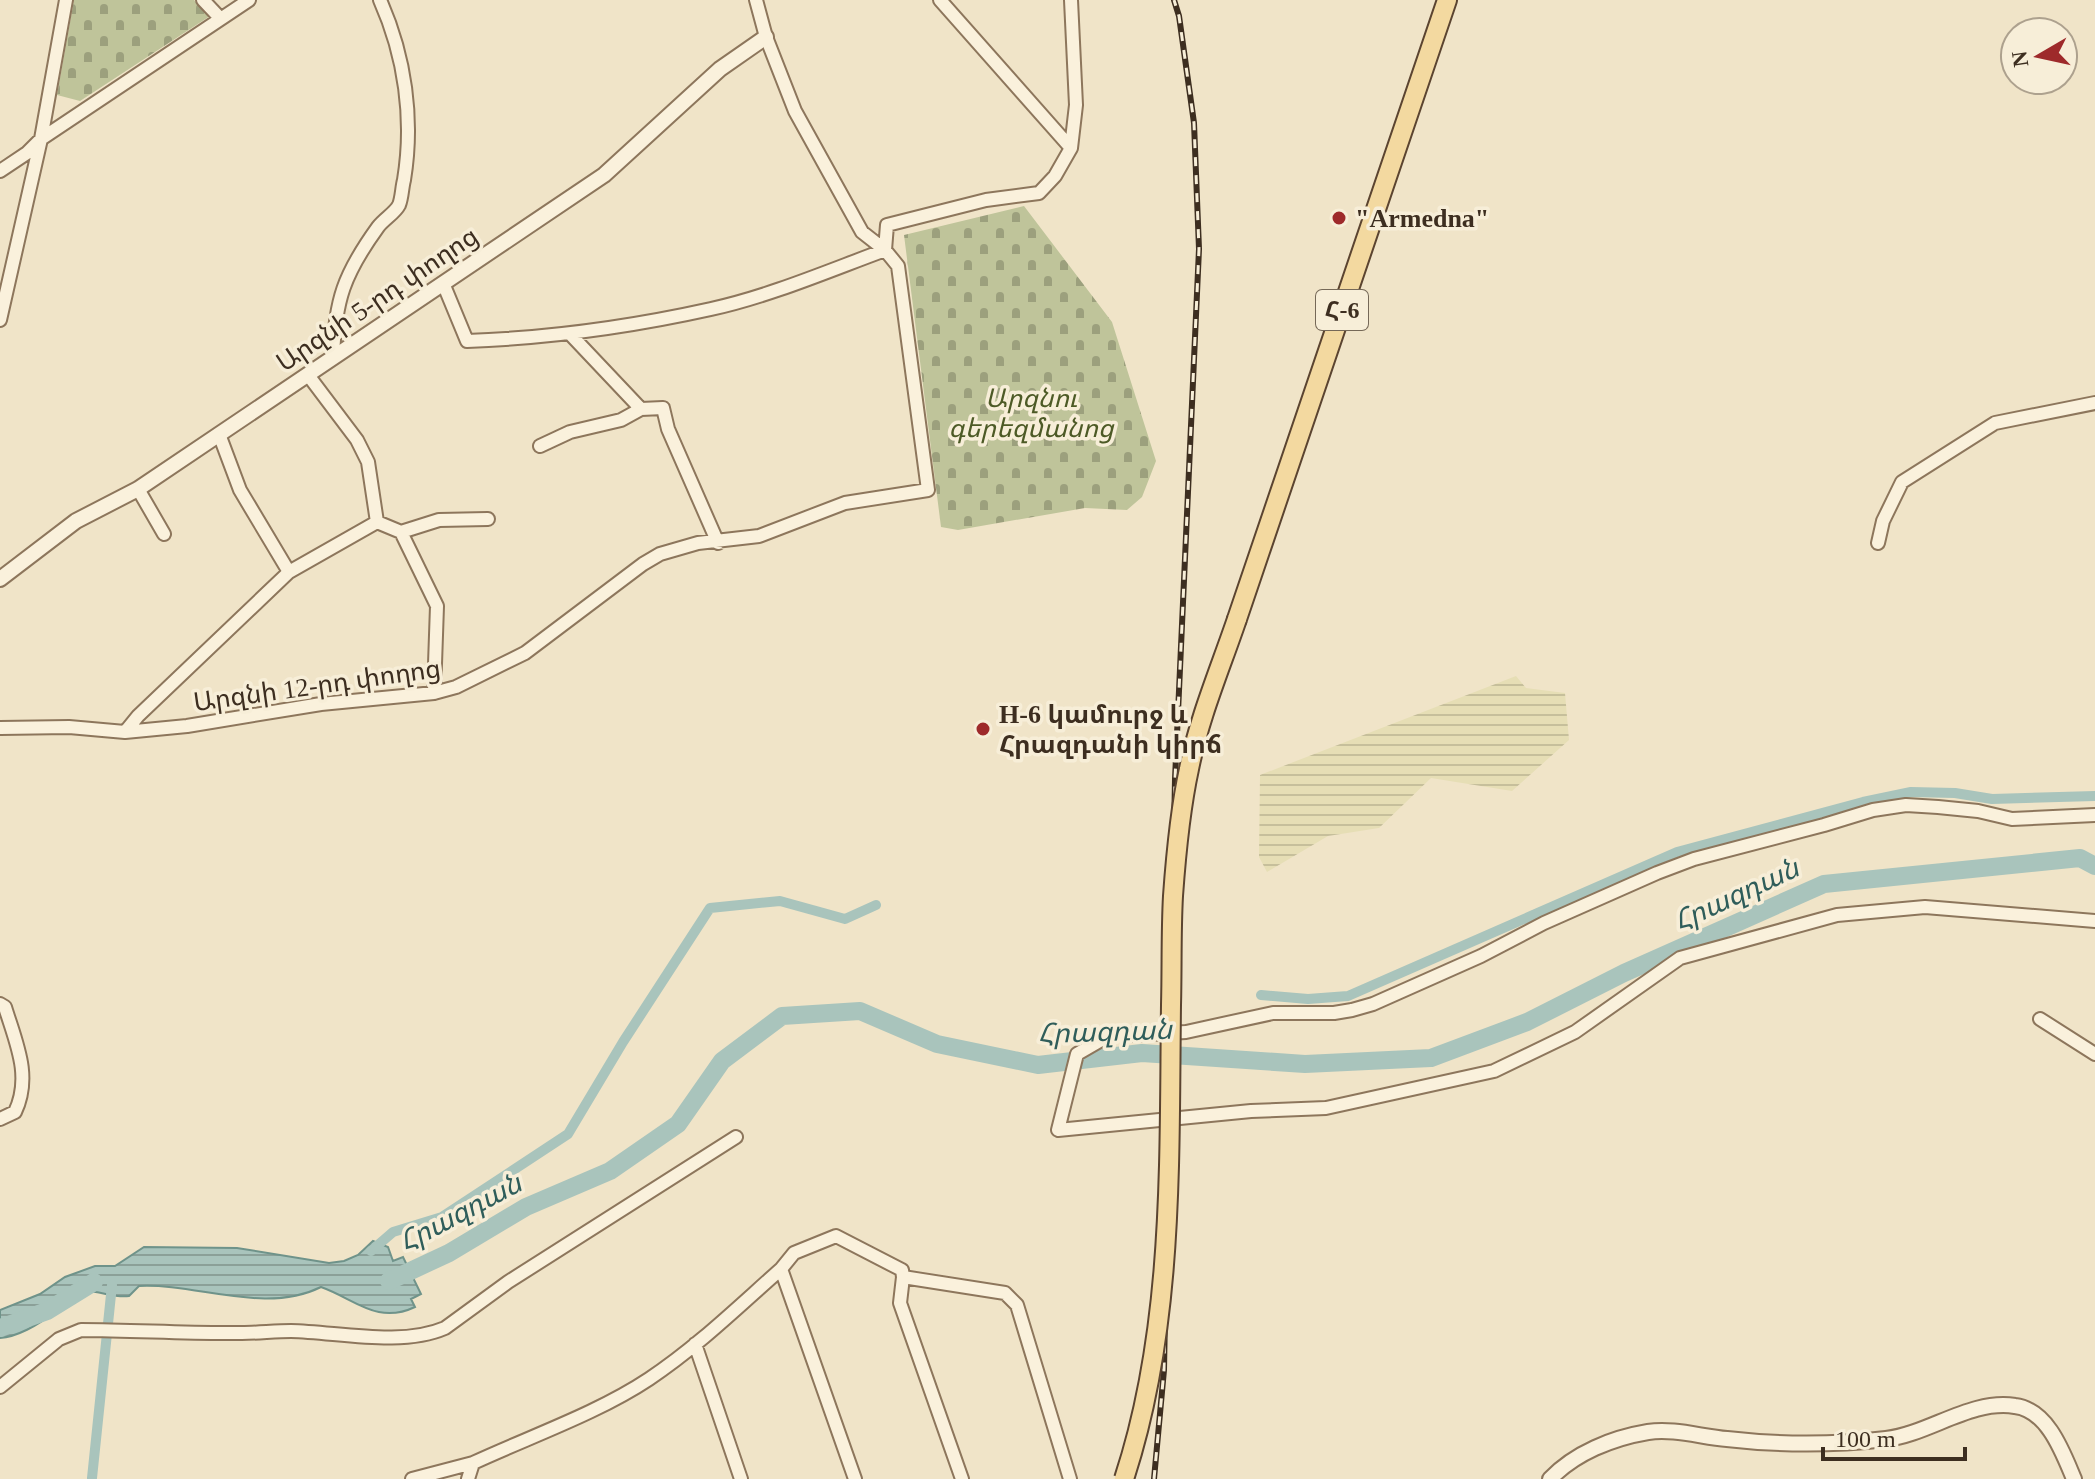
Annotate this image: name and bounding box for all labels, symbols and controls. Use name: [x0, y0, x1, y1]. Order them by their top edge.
north arrow: [1999, 16, 2079, 96]
text: N: [2006, 49, 2033, 69]
place label: "Armedna": [1355, 204, 1489, 233]
marker: "Armedna": [1330, 209, 1348, 227]
street label: Արզնի 5-րդ փողոց: [271, 221, 483, 378]
road number: Հ-6: [1316, 290, 1368, 330]
park label: Արզնու գերեզմանոց: [948, 384, 1115, 444]
street label: Արզնի 12-րդ փողոց: [192, 654, 443, 717]
place label: H-6 կամուրջ և Հրազդանի կիրճ: [999, 700, 1222, 759]
marker: H-6 կամուրջ և Հրազդանի կիրճ: [974, 720, 992, 738]
water label: Հրազդան: [1669, 852, 1805, 938]
water label: Հրազդան: [1037, 1014, 1174, 1050]
water label: Հրազդան: [394, 1167, 528, 1258]
scale bar: [1823, 1411, 1965, 1461]
text: 100 m: [1835, 1426, 1896, 1452]

